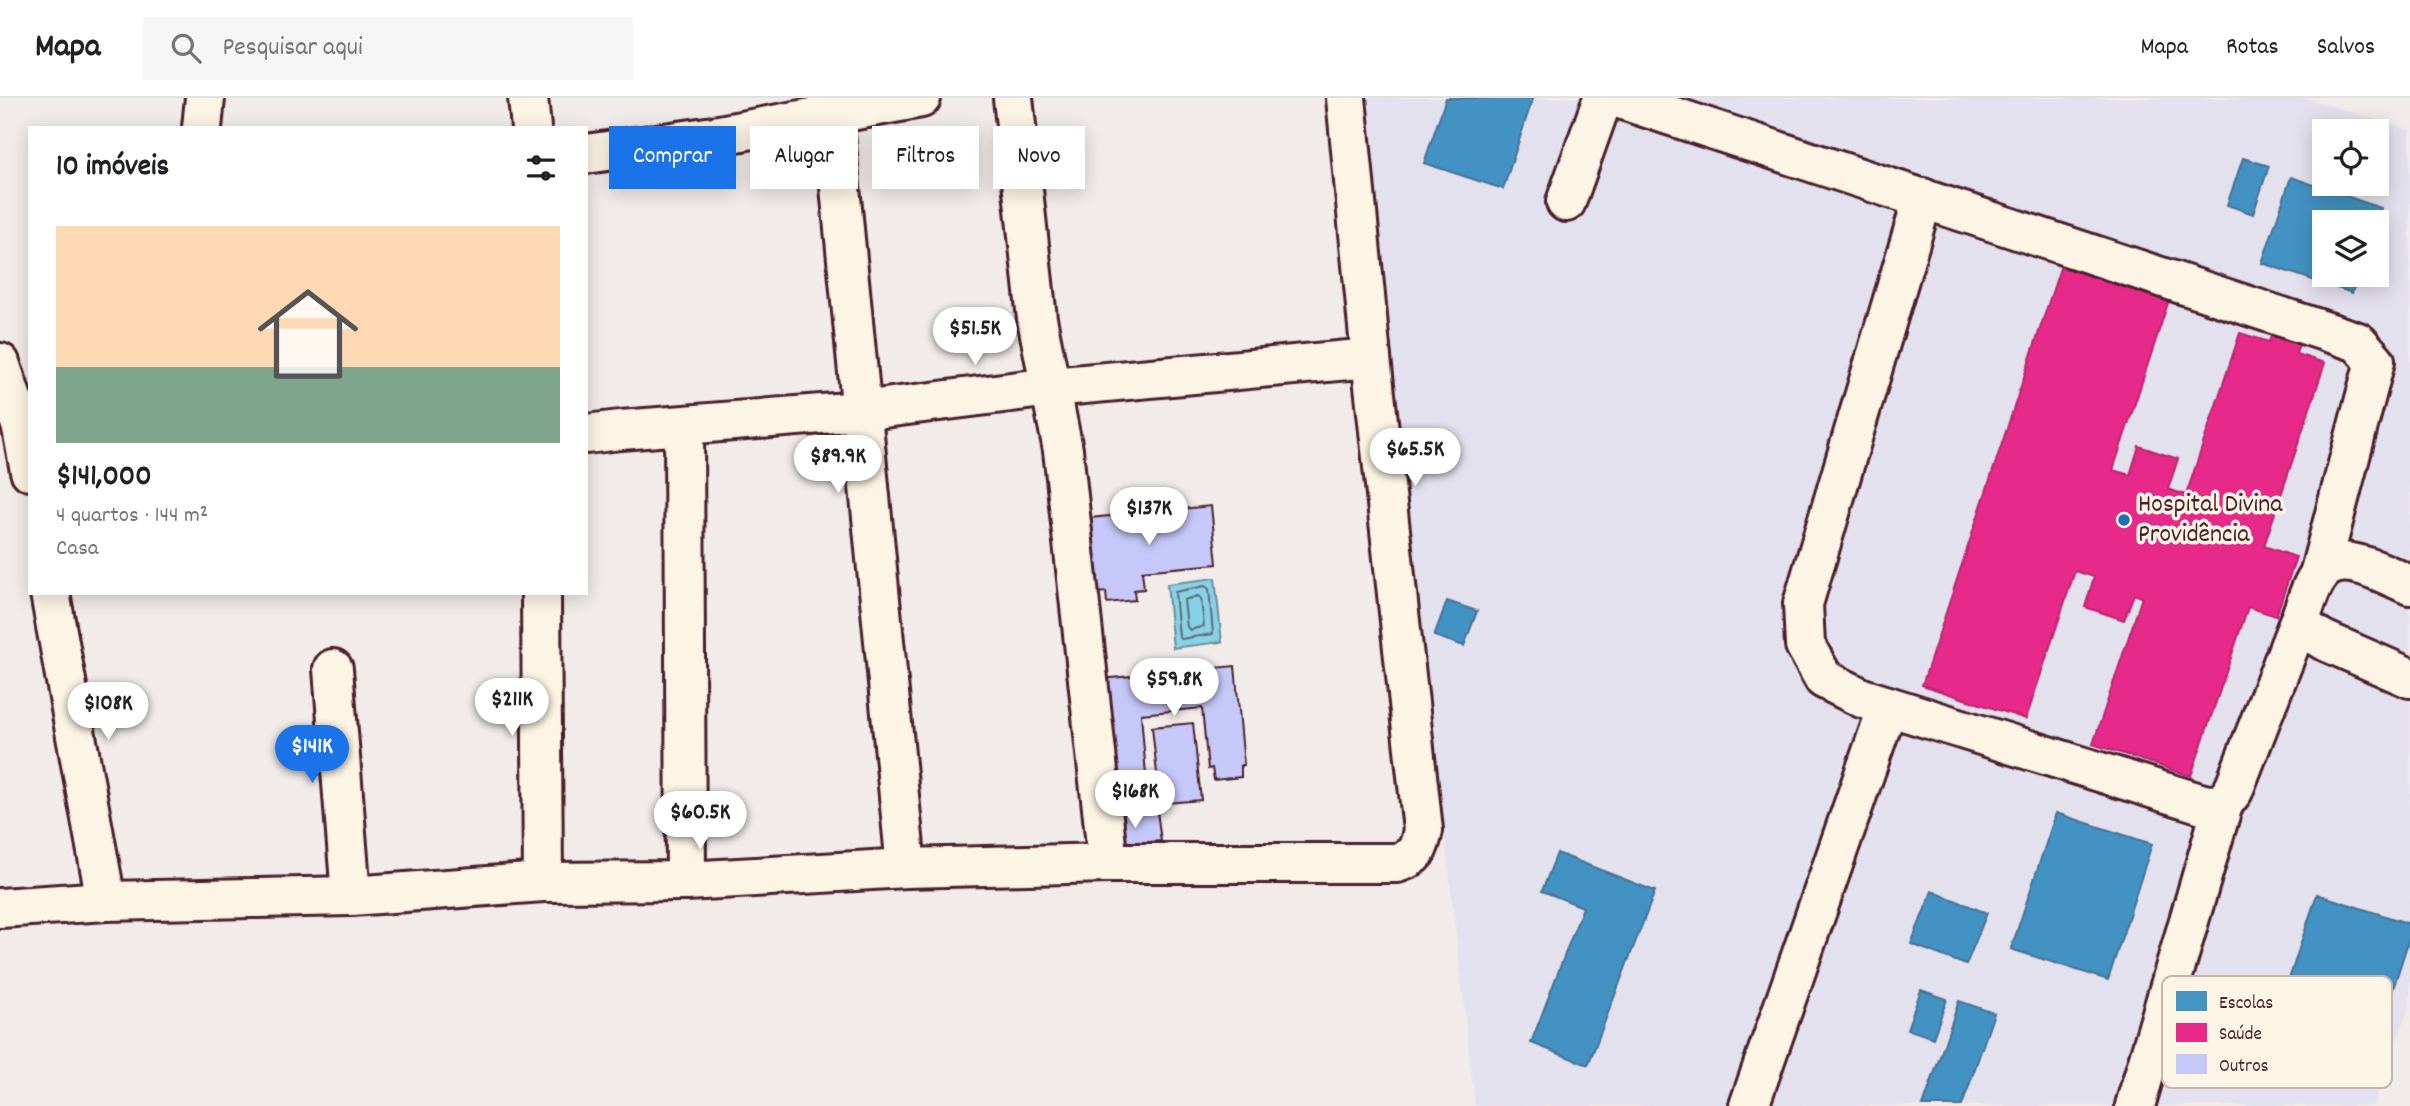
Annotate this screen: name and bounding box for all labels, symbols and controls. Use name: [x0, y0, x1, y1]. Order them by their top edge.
search box: [143, 17, 633, 80]
text: Mapa: [35, 25, 101, 72]
icon: search: [167, 29, 205, 67]
text: Pesquisar aqui: [223, 30, 363, 67]
text: Mapa: [2140, 31, 2188, 65]
text: Rotas: [2226, 31, 2279, 65]
text: Salvos: [2317, 31, 2375, 65]
map controls: [2312, 119, 2389, 287]
button: locate: [2312, 119, 2389, 196]
chip: Comprar: [609, 126, 736, 189]
chip: Alugar: [750, 126, 858, 189]
chip: Filtros: [872, 126, 979, 189]
chip: Novo: [993, 126, 1085, 189]
text: 10 imóveis: [56, 147, 169, 190]
icon: filters: [522, 149, 560, 187]
button: layers: [2312, 210, 2389, 287]
icon: home: [245, 271, 371, 397]
pin: $51.5K: [918, 308, 1032, 367]
text: $51.5K: [949, 313, 1001, 346]
pin: $65.5K: [1358, 428, 1472, 488]
text: $65.5K: [1386, 434, 1444, 467]
pin: $89.9K: [781, 436, 895, 495]
text: $89.9K: [810, 441, 866, 474]
text: $141,000: [56, 457, 152, 500]
place label: Hospital Divina Providência: [2138, 487, 2283, 554]
pin: $137K: [1100, 488, 1198, 547]
text: $137K: [1126, 493, 1172, 526]
text: 4 quartos · 144 m²: [56, 500, 208, 533]
marker: Hospital Divina Providência: [2116, 512, 2132, 528]
text: Casa: [56, 533, 99, 566]
pin: $59.8K: [1117, 658, 1231, 718]
text: $59.8K: [1146, 664, 1202, 697]
pin: $211K: [463, 678, 561, 738]
pin: $108K: [59, 682, 157, 742]
text: $211K: [491, 684, 533, 717]
text: $108K: [83, 688, 133, 721]
pin: $141K: [263, 726, 361, 785]
text: $141K: [291, 731, 333, 764]
pin: $168K: [1086, 770, 1184, 830]
text: $168K: [1111, 776, 1159, 809]
pin: $60.5K: [643, 792, 757, 851]
text: $60.5K: [670, 797, 730, 830]
legend: [2162, 976, 2392, 1088]
text: Escolas: [2219, 991, 2273, 1018]
text: Saúde: [2219, 1022, 2262, 1049]
text: Outros: [2219, 1054, 2269, 1081]

